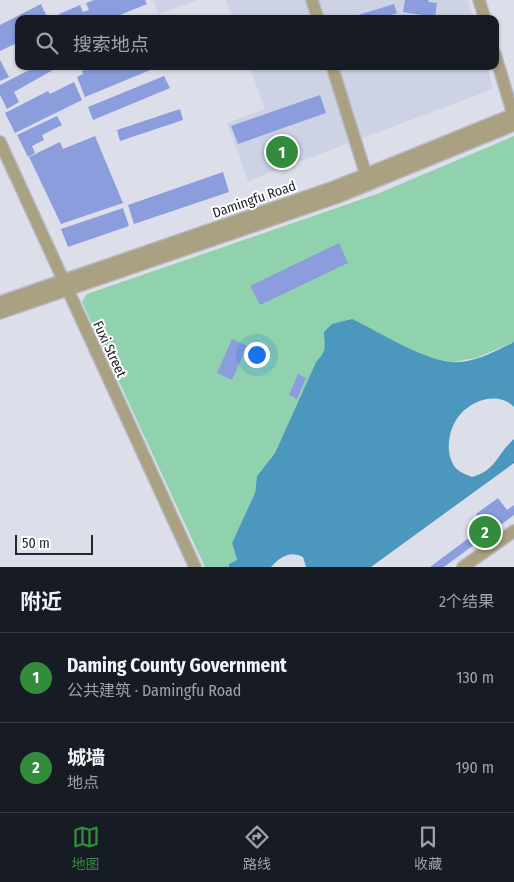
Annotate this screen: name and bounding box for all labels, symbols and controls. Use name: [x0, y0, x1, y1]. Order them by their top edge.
search box: [15, 15, 499, 70]
icon: search: [33, 29, 61, 57]
text: 搜索地点: [73, 33, 149, 56]
pin: 1: [266, 133, 298, 171]
street label: Damingfu Road: [210, 177, 298, 222]
street label: Fuxi Street: [89, 318, 130, 381]
your location: [244, 342, 270, 368]
pin: 2: [469, 513, 501, 551]
scale bar: [15, 532, 92, 555]
text: 50 m: [22, 535, 50, 552]
text: 附近: [20, 589, 62, 615]
text: 2个结果: [439, 592, 494, 611]
text: Daming County Government: [67, 654, 287, 677]
text: 1: [33, 668, 39, 687]
text: 130 m: [456, 668, 494, 687]
text: 公共建筑 · Damingfu Road: [67, 681, 241, 700]
text: 城墙: [67, 746, 105, 769]
text: 2: [32, 758, 40, 777]
text: 190 m: [456, 758, 494, 777]
text: 地点: [67, 773, 99, 792]
tab: 地图: [72, 823, 100, 873]
tab: 路线: [243, 823, 271, 873]
tab: 收藏: [414, 823, 442, 873]

